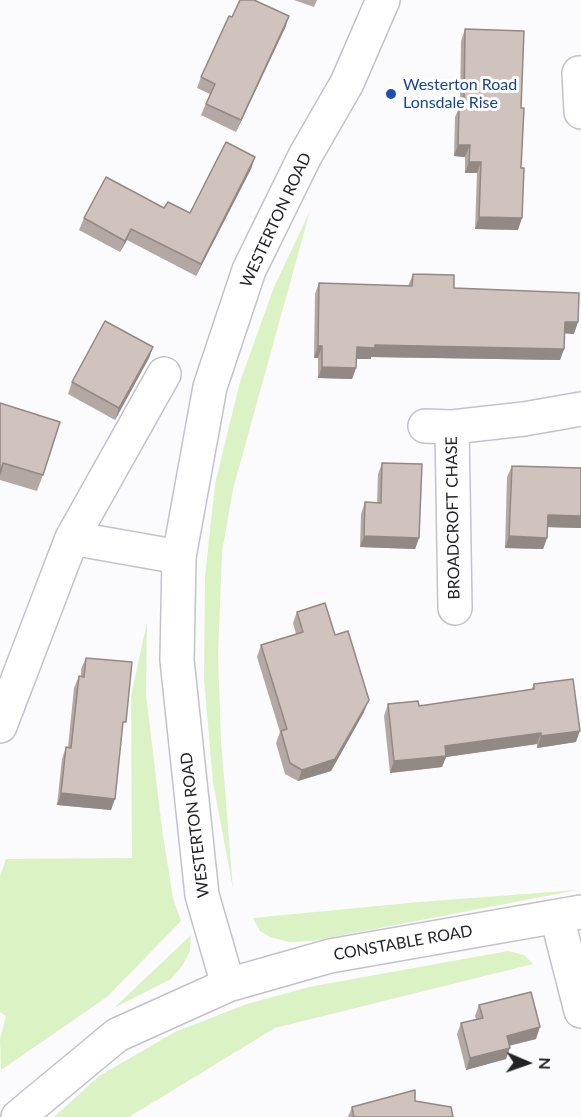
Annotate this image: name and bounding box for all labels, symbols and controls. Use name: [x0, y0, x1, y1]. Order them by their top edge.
place label: Westerton Road Lonsdale Rise: [403, 75, 517, 113]
marker: Westerton Road Lonsdale Rise: [384, 87, 398, 101]
street label: WESTERTON ROAD: [236, 150, 316, 290]
street label: BROADCROFT CHASE: [442, 436, 464, 600]
street label: WESTERTON ROAD: [177, 751, 213, 899]
street label: CONSTABLE ROAD: [332, 921, 474, 965]
north arrow: [497, 1033, 557, 1093]
text: N: [536, 1057, 555, 1070]

